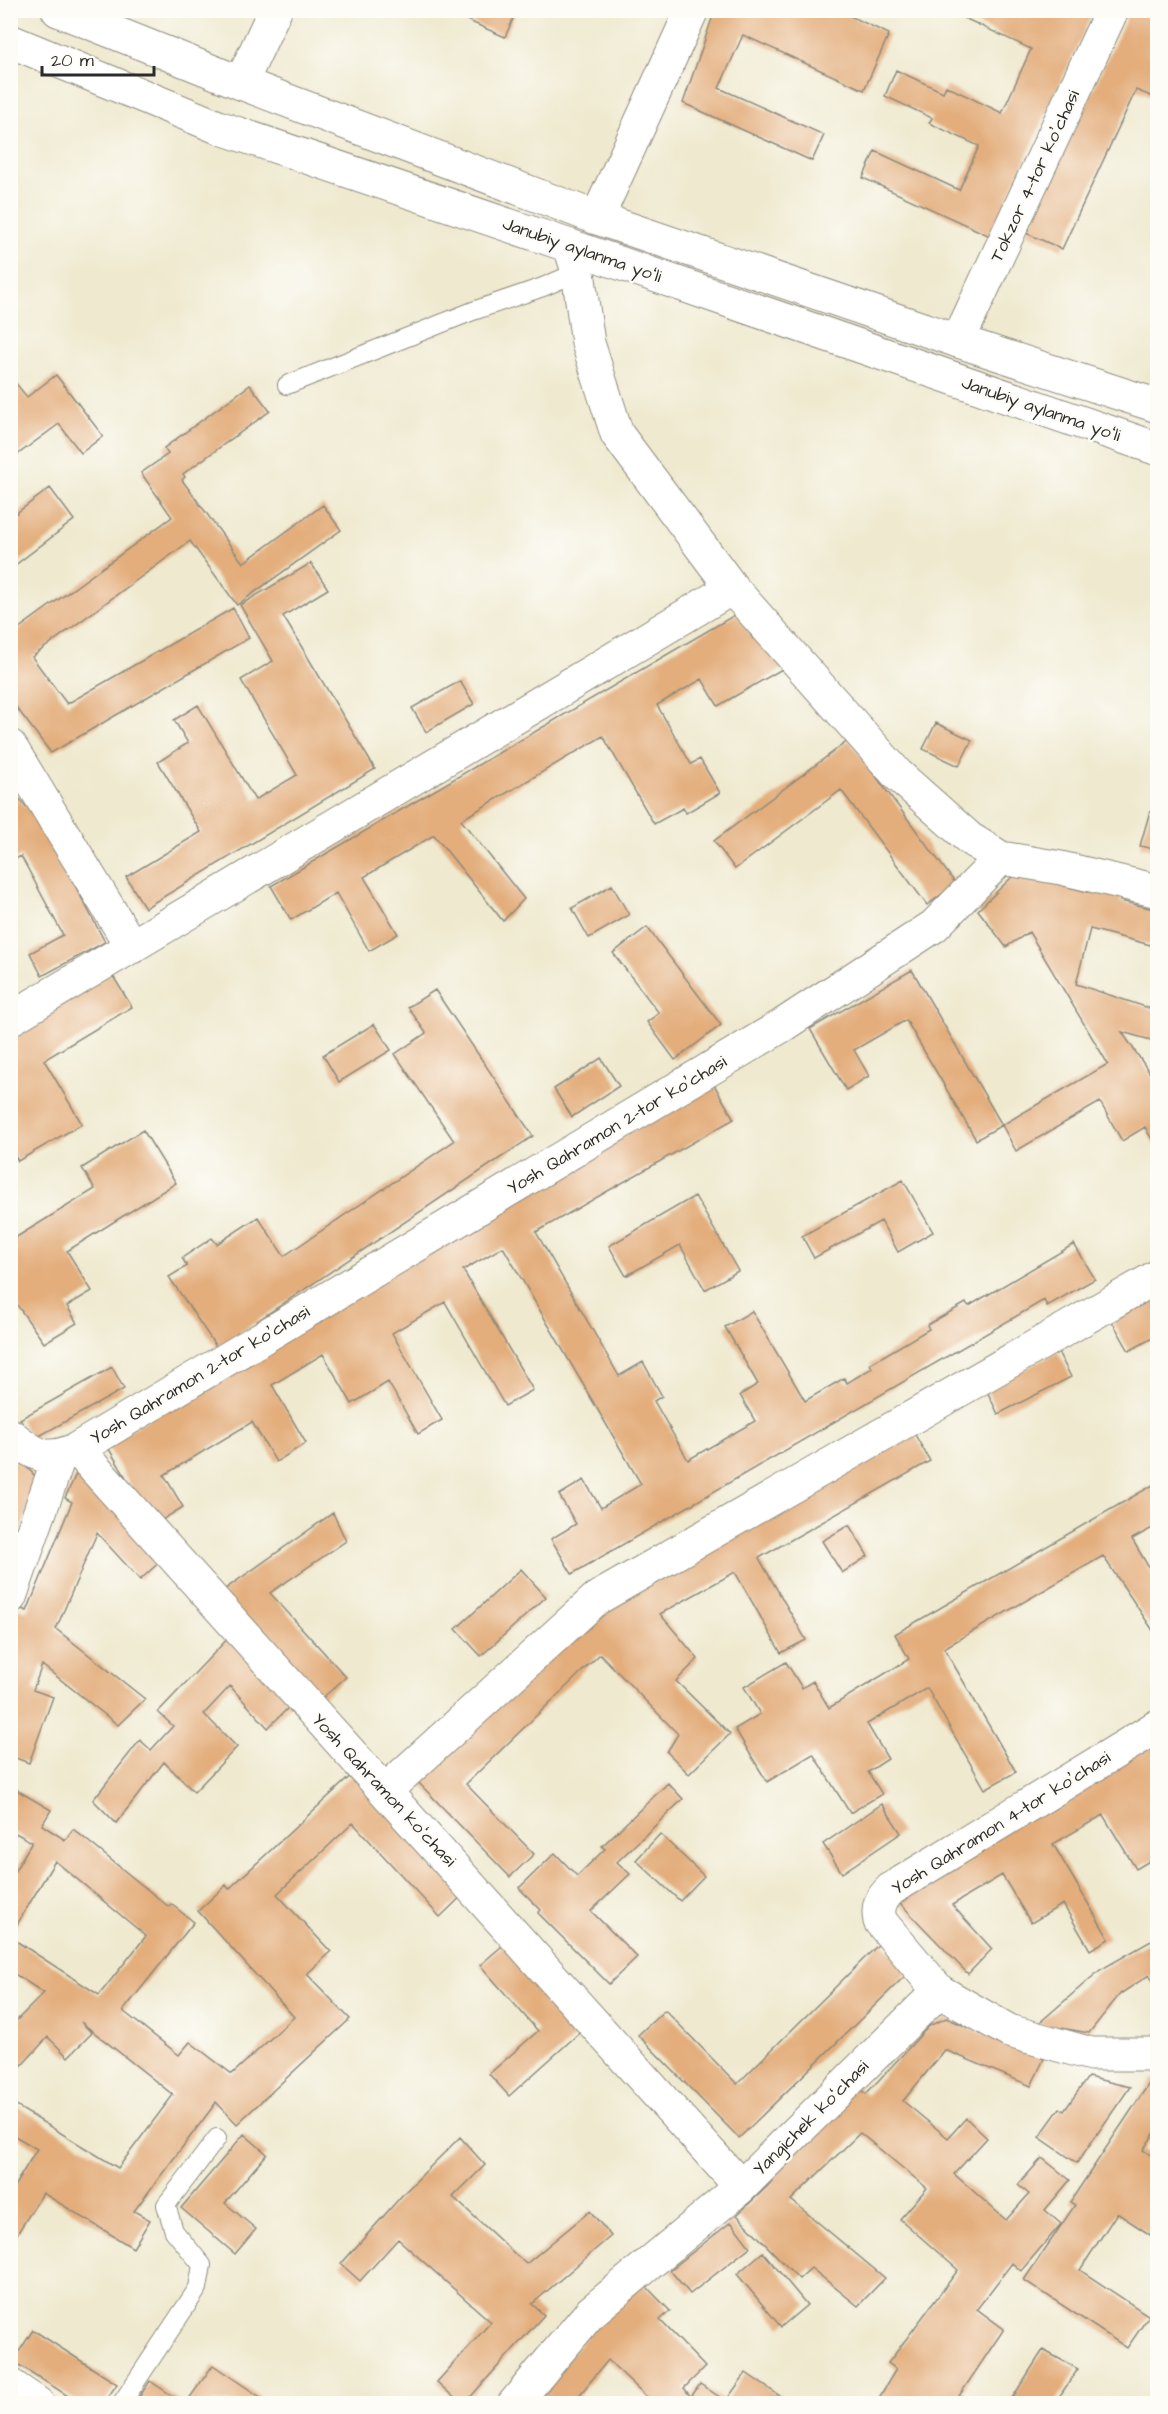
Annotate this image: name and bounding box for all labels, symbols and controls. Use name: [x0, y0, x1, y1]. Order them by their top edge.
scale bar: [42, 39, 154, 77]
text: 20 m: [51, 48, 94, 73]
street label: Tokzor 4-tor koʼchasi: [984, 86, 1086, 266]
street label: Janubiy aylanma yoʻli: [499, 211, 665, 290]
street label: Janubiy aylanma yoʻli: [958, 370, 1124, 449]
street label: Yosh Qahramon 2-tor koʼchasi: [503, 1049, 732, 1201]
street label: Yosh Qahramon 2-tor koʼchasi: [86, 1299, 315, 1451]
street label: Yosh Qahramon koʻchasi: [306, 1708, 462, 1872]
street label: Yosh Qahramon 4-tor koʼchasi: [887, 1745, 1116, 1901]
street label: Yangichek koʻchasi: [748, 2054, 875, 2182]

